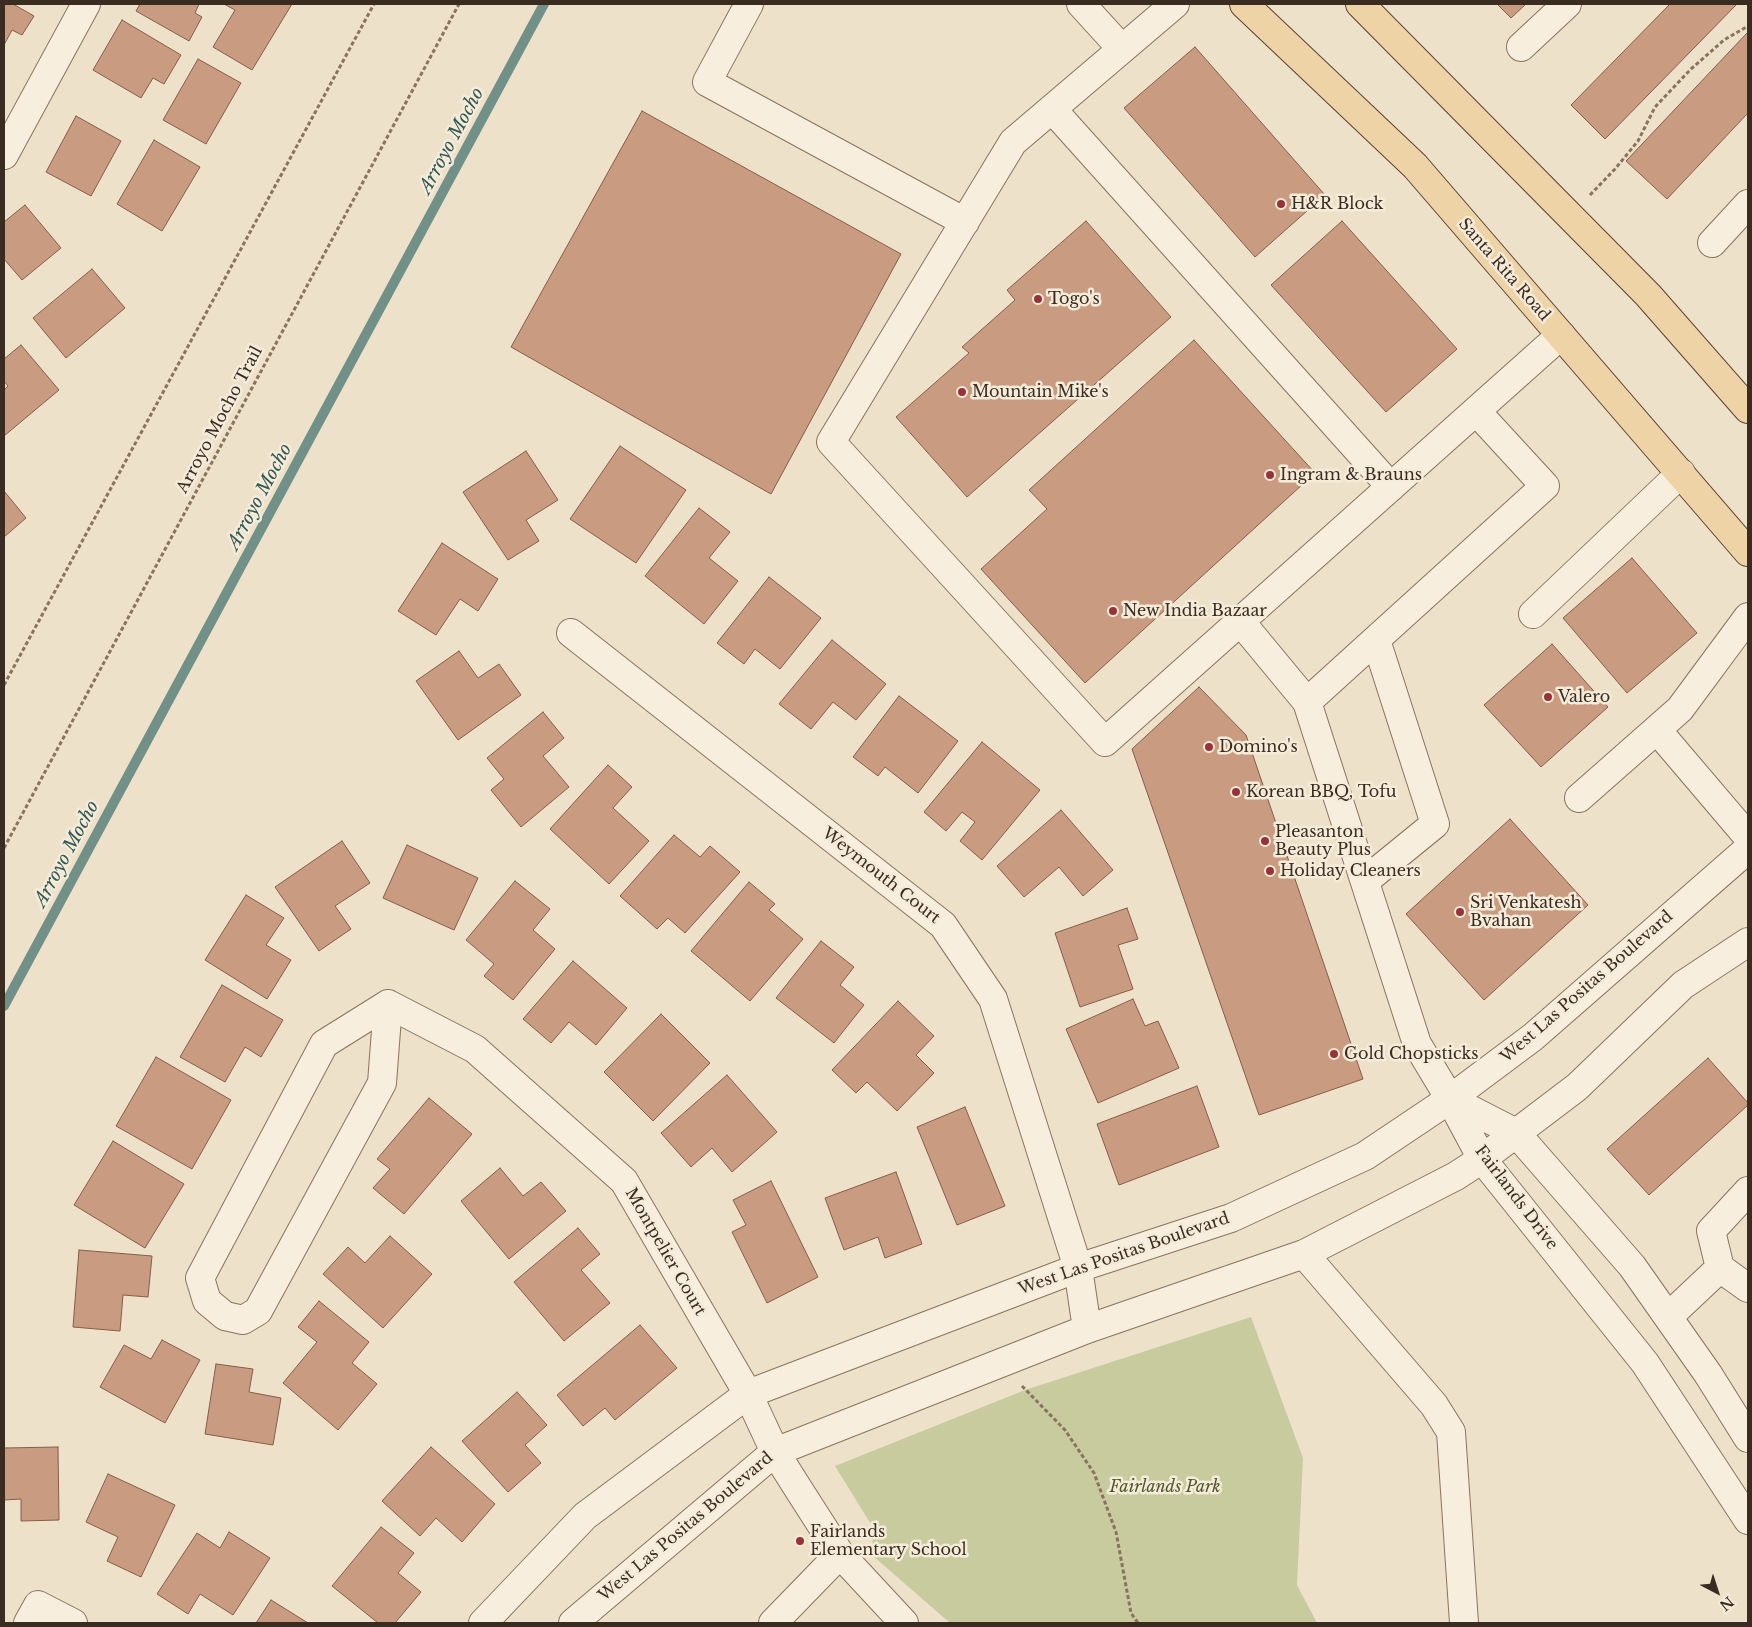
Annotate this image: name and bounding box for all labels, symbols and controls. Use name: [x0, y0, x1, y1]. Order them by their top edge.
water label: Arroyo Mocho: [415, 84, 489, 198]
place label: H&R Block: [1291, 194, 1383, 214]
marker: H&R Block: [1275, 198, 1287, 210]
street label: Santa Rita Road: [1454, 215, 1554, 325]
place label: Togo's: [1048, 289, 1100, 309]
marker: Togo's: [1032, 293, 1044, 305]
street label: Arroyo Mocho Trail: [173, 343, 267, 497]
place label: Mountain Mike's: [972, 382, 1109, 402]
marker: Mountain Mike's: [956, 386, 968, 398]
water label: Arroyo Mocho: [223, 440, 297, 554]
place label: Ingram & Brauns: [1280, 465, 1422, 485]
marker: Ingram & Brauns: [1264, 469, 1276, 481]
place label: New India Bazaar: [1123, 601, 1267, 621]
marker: New India Bazaar: [1107, 605, 1119, 617]
place label: Valero: [1558, 687, 1610, 707]
marker: Valero: [1542, 691, 1554, 703]
place label: Domino's: [1219, 737, 1298, 757]
marker: Domino's: [1203, 741, 1215, 753]
place label: Korean BBQ, Tofu: [1246, 782, 1397, 802]
marker: Korean BBQ, Tofu: [1230, 786, 1242, 798]
water label: Arroyo Mocho: [30, 797, 104, 911]
place label: Pleasanton Beauty Plus: [1275, 822, 1371, 860]
street label: Weymouth Court: [818, 824, 944, 928]
marker: Pleasanton Beauty Plus: [1259, 835, 1271, 847]
place label: Holiday Cleaners: [1280, 861, 1421, 881]
marker: Holiday Cleaners: [1264, 865, 1276, 877]
place label: Sri Venkatesh Bvahan: [1470, 893, 1582, 931]
marker: Sri Venkatesh Bvahan: [1454, 906, 1466, 918]
street label: West Las Positas Boulevard: [1497, 907, 1677, 1067]
place label: Gold Chopsticks: [1344, 1044, 1479, 1064]
marker: Gold Chopsticks: [1328, 1048, 1340, 1060]
street label: Fairlands Drive: [1471, 1142, 1561, 1254]
street label: Montpelier Court: [621, 1185, 709, 1319]
street label: West Las Positas Boulevard: [1016, 1209, 1232, 1299]
street label: West Las Positas Boulevard: [595, 1448, 777, 1606]
park label: Fairlands Park: [1109, 1477, 1221, 1497]
place label: Fairlands Elementary School: [810, 1522, 967, 1560]
marker: Fairlands Elementary School: [794, 1535, 806, 1547]
north arrow: [1692, 1567, 1742, 1617]
text: N: [1716, 1592, 1737, 1615]

